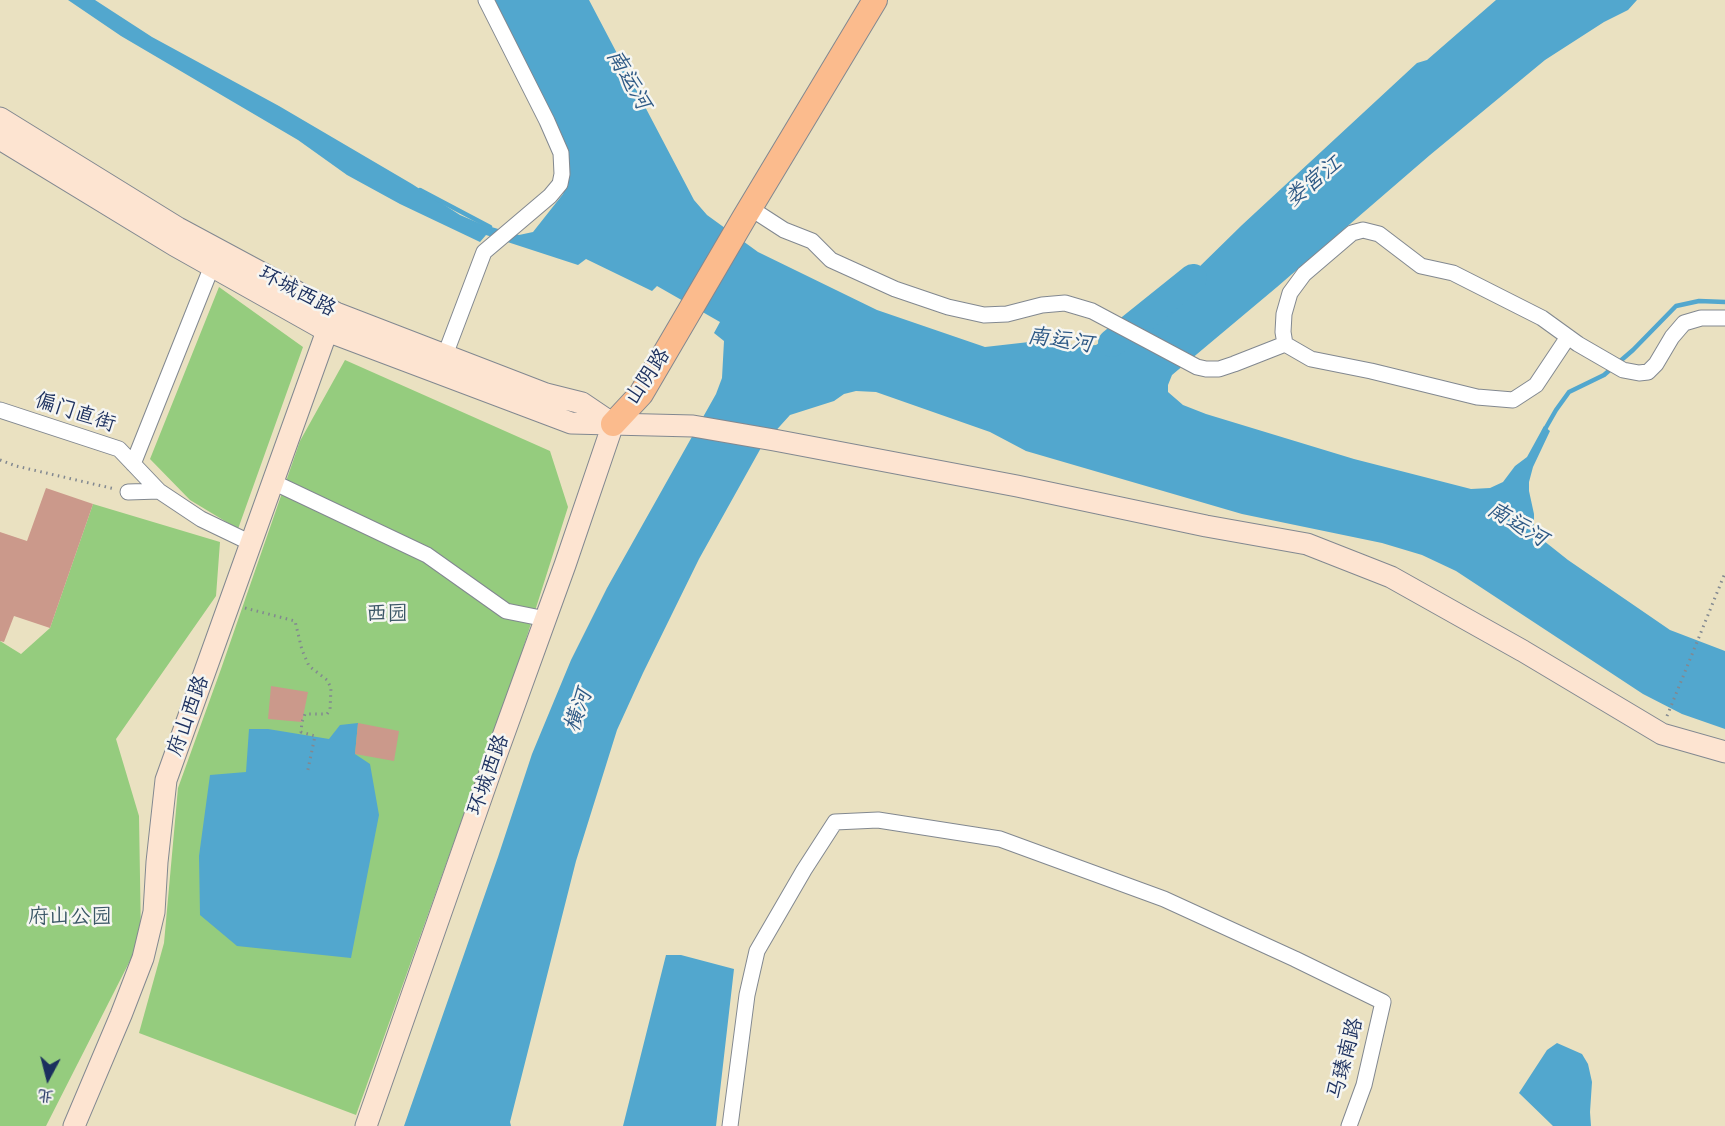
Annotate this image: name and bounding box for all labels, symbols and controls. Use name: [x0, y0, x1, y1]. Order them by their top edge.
water label: 南运河: [600, 45, 656, 115]
water label: 娄宫江: [1280, 151, 1348, 213]
street label: 环城西路: [254, 261, 340, 323]
water label: 南运河: [1025, 323, 1095, 359]
street label: 山阴路: [620, 344, 676, 410]
street label: 偏门直街: [31, 388, 119, 438]
water label: 南运河: [1482, 497, 1552, 553]
park label: 西园: [366, 602, 408, 628]
street label: 府山西路: [163, 672, 215, 760]
water label: 横河: [559, 686, 599, 736]
street label: 环城西路: [463, 731, 515, 819]
park label: 府山公园: [28, 905, 112, 931]
street label: 马臻南路: [1323, 1015, 1369, 1103]
north arrow: [18, 1048, 78, 1108]
text: 北: [37, 1086, 55, 1107]

